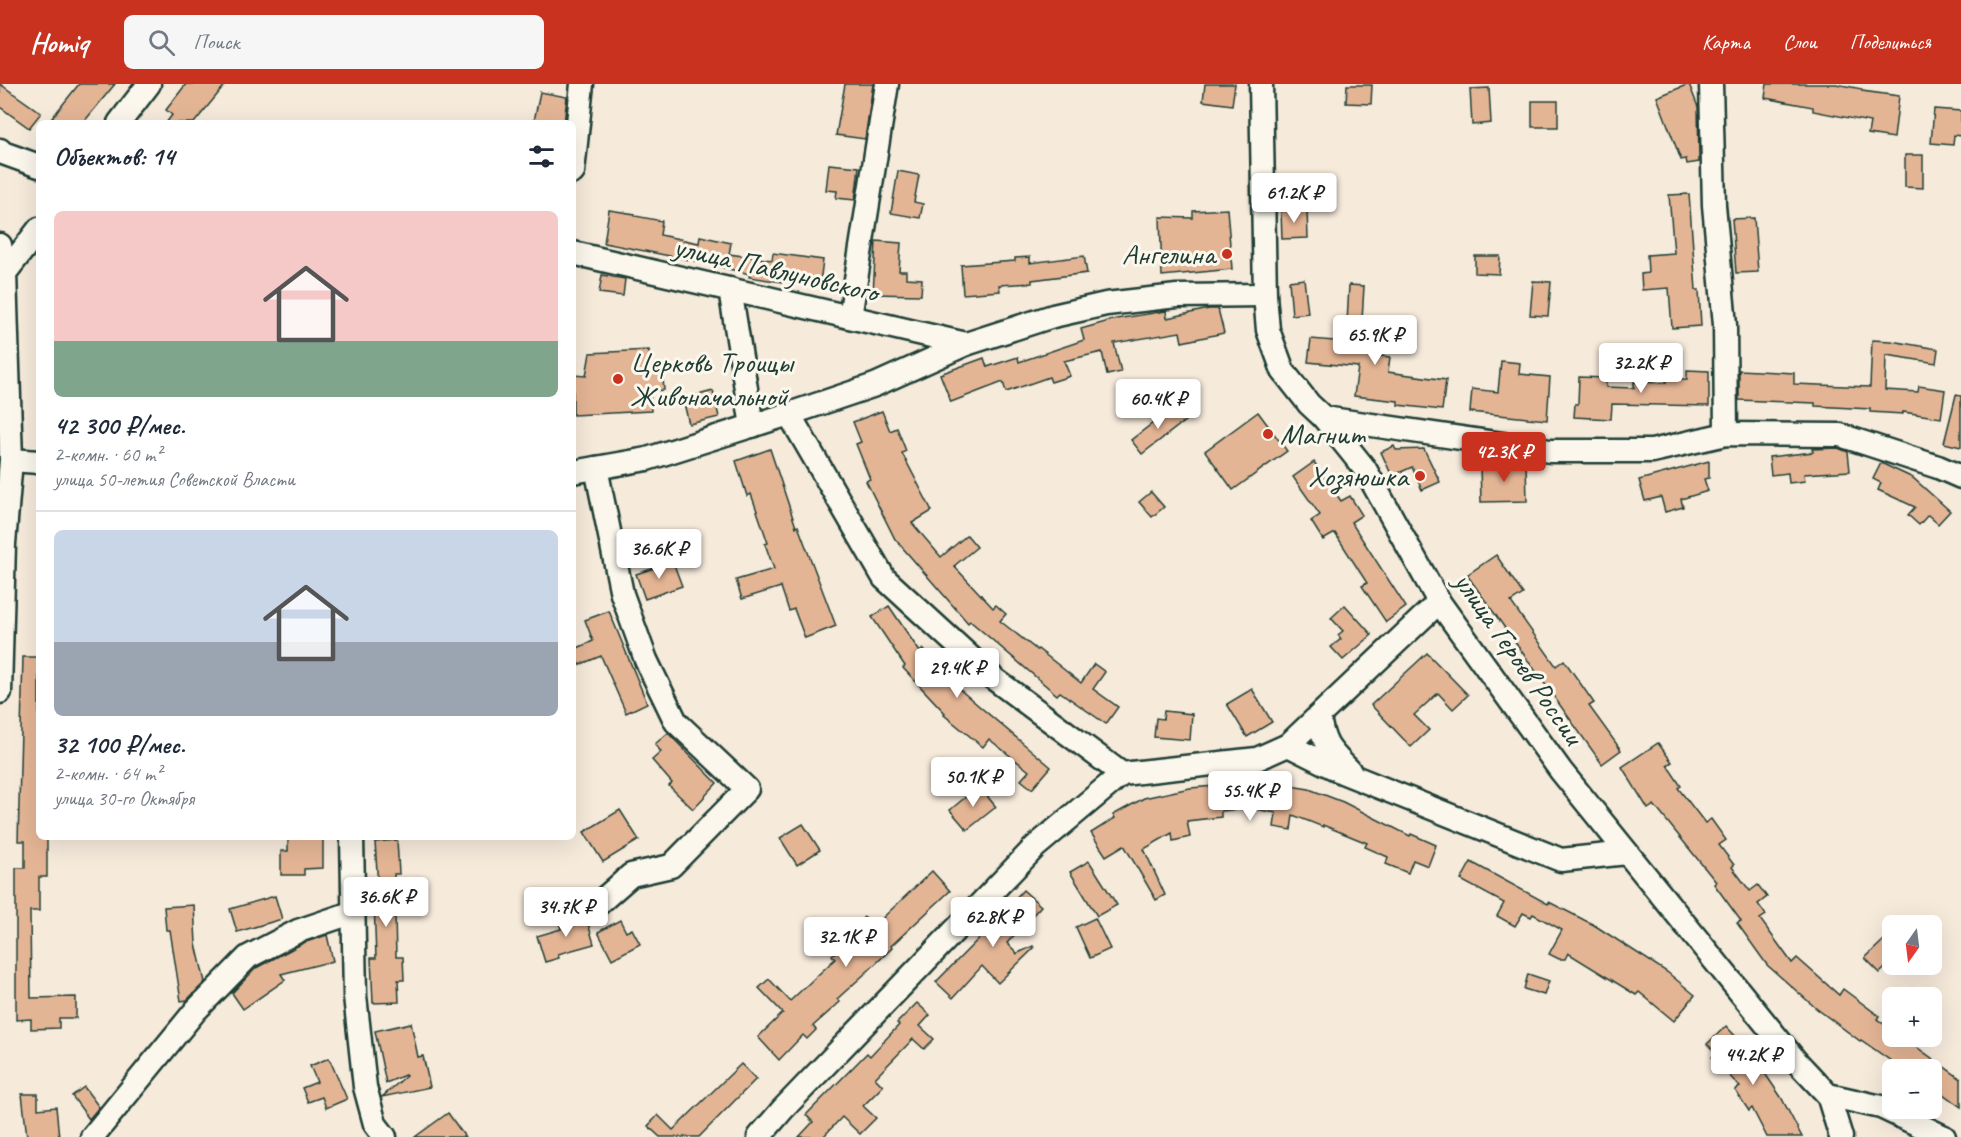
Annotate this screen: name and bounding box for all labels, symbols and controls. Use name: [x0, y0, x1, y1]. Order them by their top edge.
search box: [124, 15, 544, 69]
text: Homiq: [30, 25, 88, 60]
icon: search: [145, 26, 178, 59]
text: Поиск: [193, 28, 240, 56]
text: Карта: [1702, 29, 1750, 55]
text: Слои: [1783, 29, 1817, 55]
text: Поделиться: [1850, 29, 1931, 55]
text: Объектов: 14: [54, 140, 174, 173]
icon: filters: [525, 140, 558, 173]
pin: 61.2K ₽: [1239, 173, 1349, 224]
text: 61.2K ₽: [1266, 180, 1322, 205]
street label: улица Павлуновского: [668, 227, 885, 312]
place label: Ангелина: [1122, 235, 1218, 273]
marker: Ангелина: [1220, 247, 1234, 261]
icon: home: [252, 250, 360, 358]
pin: 65.9K ₽: [1320, 315, 1430, 366]
text: 65.9K ₽: [1347, 322, 1403, 347]
place label: Церковь Троицы Живоначальной: [630, 343, 795, 415]
pin: 32.2K ₽: [1586, 343, 1696, 394]
text: 32.2K ₽: [1613, 350, 1669, 375]
marker: Церковь Троицы Живоначальной: [611, 372, 625, 386]
pin: 60.4K ₽: [1103, 379, 1213, 430]
text: 60.4K ₽: [1130, 386, 1186, 411]
text: 42 300 ₽/мес.: [54, 409, 185, 442]
place label: Магнит: [1280, 415, 1366, 453]
marker: Магнит: [1261, 427, 1275, 441]
pin: 42.3K ₽: [1449, 432, 1559, 483]
text: 42.3K ₽: [1476, 439, 1532, 464]
text: 2-комн. · 60 m²: [54, 442, 162, 467]
place label: Хозяюшка: [1308, 457, 1410, 495]
text: улица 50-летия Советской Власти: [54, 467, 295, 492]
marker: Хозяюшка: [1413, 469, 1427, 483]
pin: 36.6K ₽: [604, 529, 714, 580]
text: 36.6K ₽: [630, 536, 688, 561]
street label: улица Героев России: [1444, 563, 1594, 753]
icon: home: [252, 569, 360, 677]
pin: 29.4K ₽: [902, 648, 1012, 699]
text: 29.4K ₽: [929, 655, 985, 680]
text: 32 100 ₽/мес.: [54, 728, 185, 761]
pin: 50.1K ₽: [918, 757, 1028, 808]
text: 2-комн. · 64 m²: [54, 761, 162, 786]
text: 50.1K ₽: [945, 764, 1001, 789]
pin: 55.4K ₽: [1195, 771, 1305, 822]
text: 55.4K ₽: [1222, 778, 1278, 803]
text: улица 30-го Октября: [54, 786, 194, 811]
pin: 36.6K ₽: [331, 877, 441, 928]
text: 36.6K ₽: [357, 884, 415, 909]
pin: 34.7K ₽: [511, 887, 621, 938]
text: 34.7K ₽: [538, 894, 594, 919]
pin: 62.8K ₽: [938, 897, 1048, 948]
text: 62.8K ₽: [965, 904, 1021, 929]
north arrow: [1882, 915, 1942, 975]
map controls: [1882, 915, 1942, 1119]
pin: 32.1K ₽: [791, 917, 901, 968]
text: 32.1K ₽: [818, 924, 874, 949]
button: +: [1882, 987, 1942, 1047]
pin: 44.2K ₽: [1698, 1035, 1808, 1086]
text: 44.2K ₽: [1725, 1042, 1781, 1067]
button: −: [1882, 1059, 1942, 1119]

